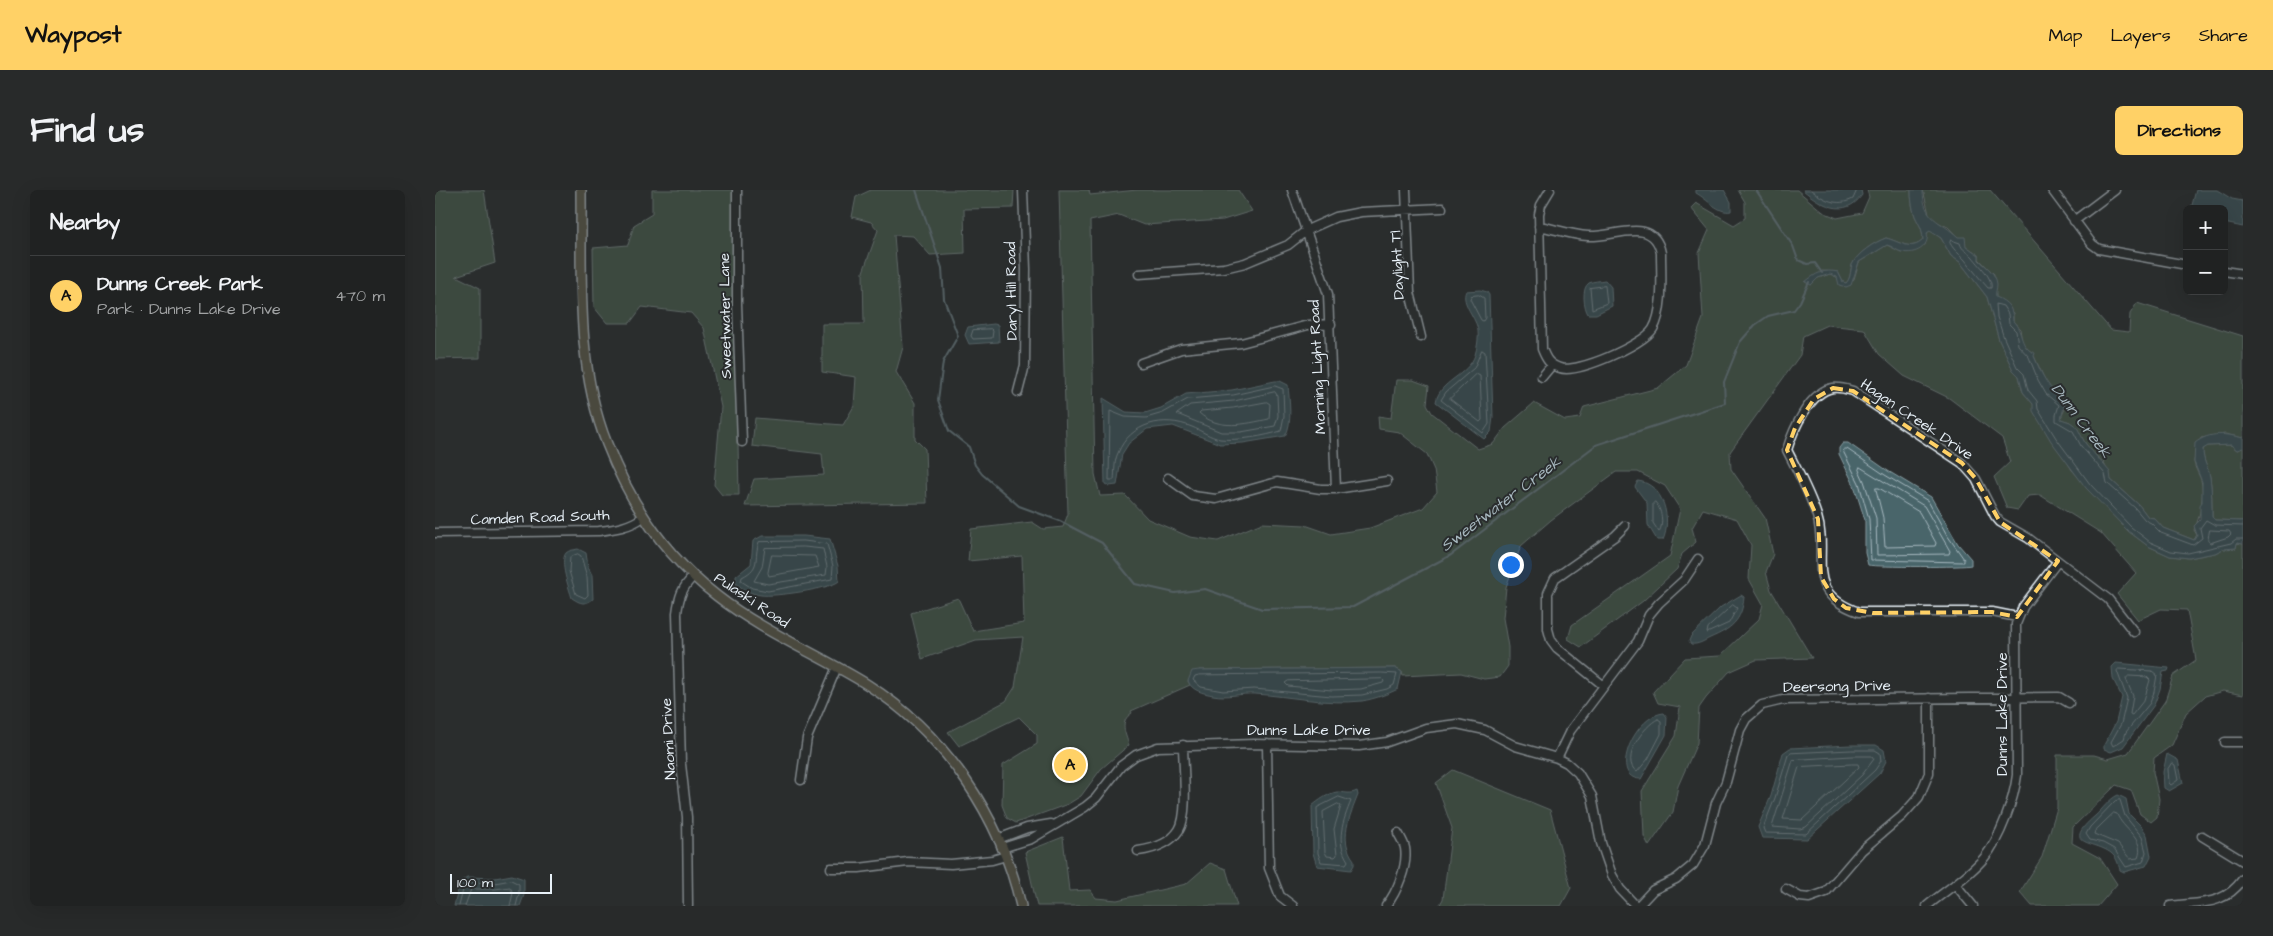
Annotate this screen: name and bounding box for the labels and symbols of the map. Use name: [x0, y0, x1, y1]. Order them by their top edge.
street label: Daylight Tl: [1385, 230, 1411, 300]
street label: Daryl Hill Road: [1000, 241, 1024, 341]
street label: Sweetwater Lane: [714, 253, 737, 379]
street label: Morning Light Road: [1303, 299, 1333, 435]
street label: Hagan Creek Drive: [1856, 374, 1977, 466]
water label: Dunn Creek: [2046, 379, 2117, 463]
water label: Sweetwater Creek: [1436, 450, 1566, 556]
street label: Camden Road South: [470, 505, 610, 530]
your location: [1498, 552, 1524, 578]
street label: Pulaski Road: [710, 567, 794, 634]
street label: Dunns Lake Drive: [1992, 652, 2013, 776]
street label: Deersong Drive: [1783, 675, 1891, 699]
street label: Naomi Drive: [656, 698, 681, 780]
street label: Dunns Lake Drive: [1247, 720, 1371, 741]
pin: A: [1054, 746, 1086, 784]
scale bar: [450, 871, 553, 894]

